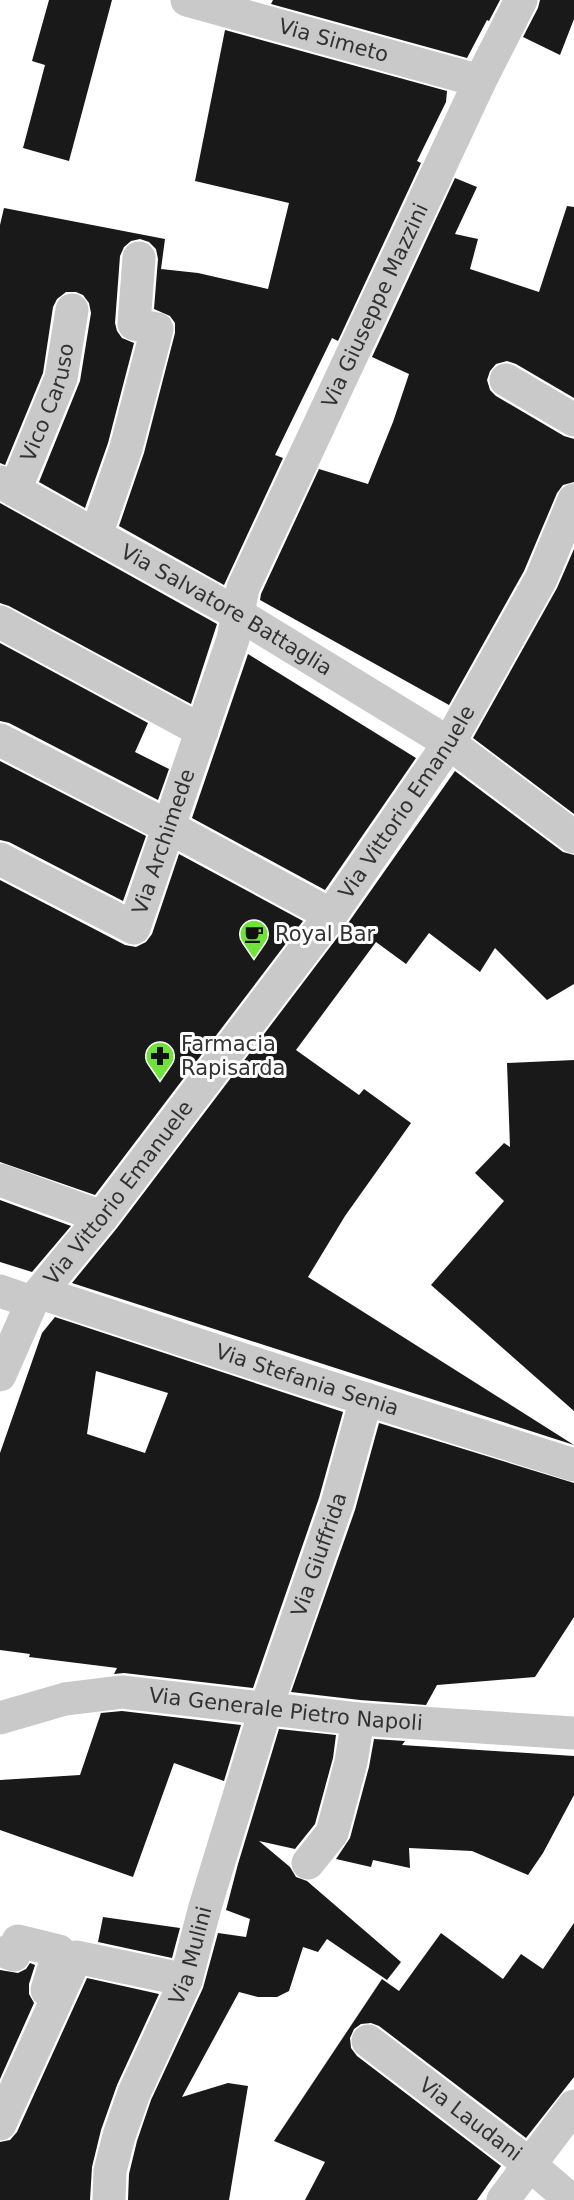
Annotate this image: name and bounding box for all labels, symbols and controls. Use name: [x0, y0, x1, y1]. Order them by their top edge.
street label: Via Simeto: [276, 14, 391, 67]
street label: Via Giuseppe Mazzini: [317, 199, 433, 412]
street label: Vico Caruso: [16, 342, 78, 465]
street label: Via Salvatore Battaglia: [117, 539, 336, 681]
street label: Via Vittorio Emanuele: [334, 701, 480, 903]
street label: Via Archimede: [128, 766, 200, 918]
cafe icon: Royal Bar: [238, 918, 270, 960]
place label: Royal Bar: [275, 922, 376, 946]
place label: Farmacia Rapisarda: [181, 1032, 285, 1080]
pharmacy icon: Farmacia Rapisarda: [144, 1040, 176, 1082]
street label: Via Vittorio Emanuele: [39, 1096, 198, 1290]
street label: Via Stefania Senia: [212, 1339, 402, 1421]
street label: Via Giuffrida: [287, 1490, 352, 1620]
street label: Via Generale Pietro Napoli: [148, 1683, 424, 1735]
street label: Via Mulini: [164, 1904, 217, 2009]
street label: Via Laudani: [415, 2073, 526, 2166]

